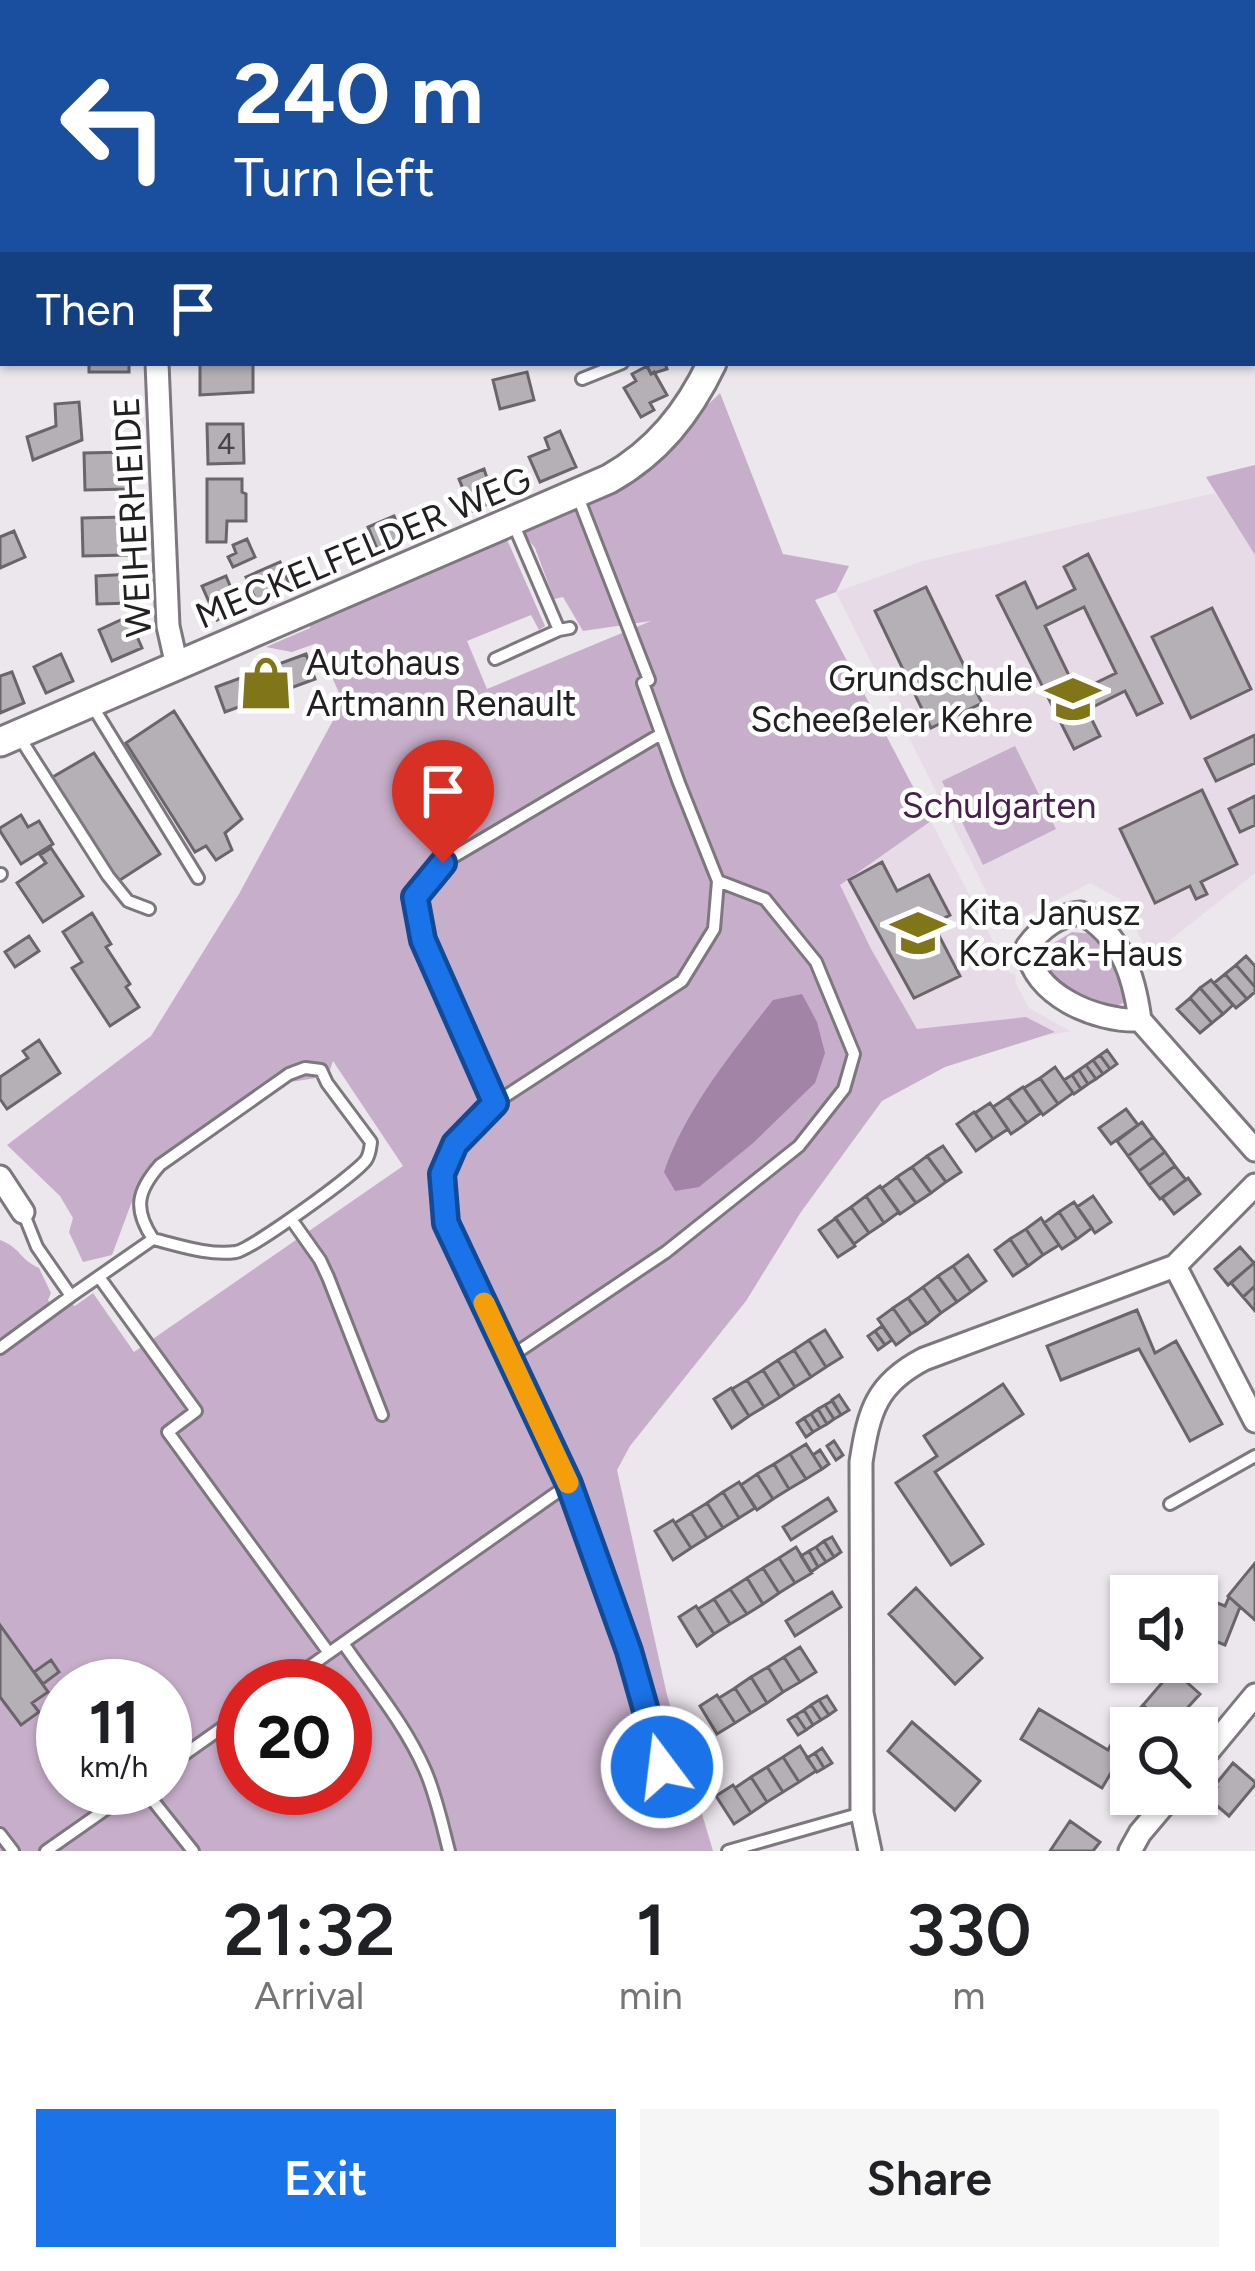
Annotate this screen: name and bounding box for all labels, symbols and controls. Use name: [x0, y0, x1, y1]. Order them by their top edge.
text: 240 m: [234, 43, 483, 144]
icon: left: [36, 48, 192, 204]
text: Turn left: [234, 145, 435, 210]
icon: arrive: [160, 276, 226, 342]
text: Then: [36, 282, 136, 336]
street label: WEIHERHEIDE: [105, 396, 160, 638]
house number: 4: [217, 425, 235, 462]
street label: MECKELFELDER WEG: [189, 457, 537, 638]
place label: Autohaus Artmann Renault: [306, 641, 576, 725]
shop icon: Autohaus Artmann Renault: [237, 654, 295, 712]
place label: Grundschule Scheeßeler Kehre: [750, 657, 1033, 741]
school or university icon: Grundschule Scheeßeler Kehre: [1044, 670, 1102, 728]
pin: [392, 740, 494, 863]
icon: arrive: [410, 758, 476, 824]
park label: Schulgarten: [902, 784, 1096, 827]
place label: Kita Janusz Korczak-Haus: [958, 891, 1183, 975]
school or university icon: Kita Janusz Korczak-Haus: [889, 904, 947, 962]
map controls: [1110, 1575, 1218, 1815]
button: sound: [1110, 1575, 1218, 1683]
speed limit sign: 20: [216, 1659, 372, 1815]
text: 11: [89, 1686, 139, 1758]
position arrow: [599, 1704, 725, 1830]
button: search: [1110, 1707, 1218, 1815]
text: km/h: [80, 1748, 148, 1785]
text: 21:32: [223, 1887, 396, 1973]
text: 1: [636, 1887, 666, 1973]
text: 330: [906, 1887, 1032, 1973]
text: Arrival: [254, 1972, 364, 2019]
text: min: [619, 1972, 683, 2019]
text: m: [952, 1972, 985, 2019]
button: Exit: [36, 2109, 616, 2247]
button: Share: [640, 2109, 1219, 2247]

